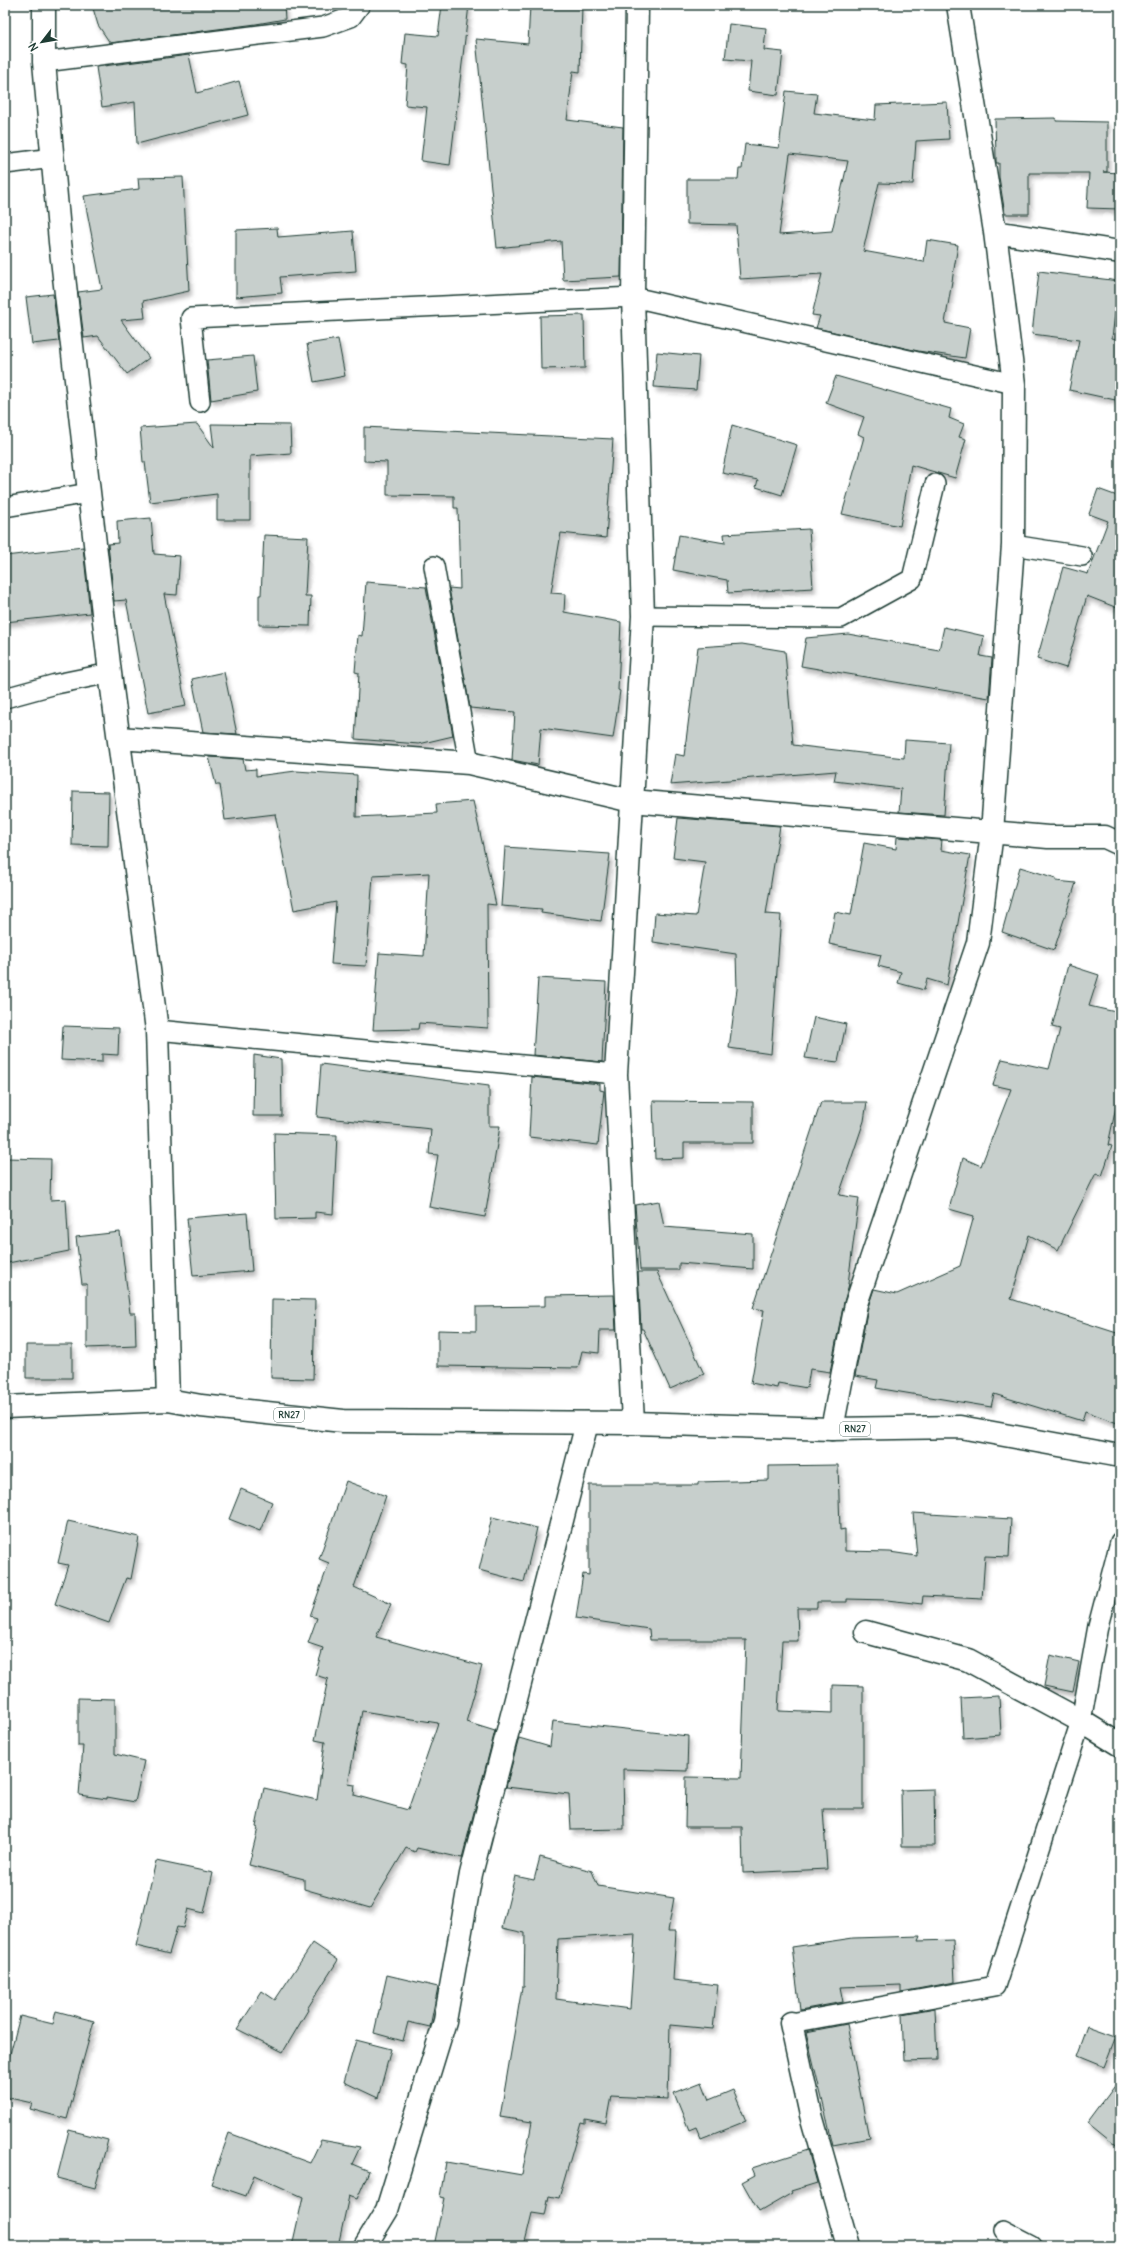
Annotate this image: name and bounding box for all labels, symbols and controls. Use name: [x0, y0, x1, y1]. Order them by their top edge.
north arrow: [22, 22, 62, 62]
text: N: [25, 40, 41, 54]
road number: RN27: [274, 1408, 304, 1422]
road number: RN27: [840, 1422, 870, 1436]

